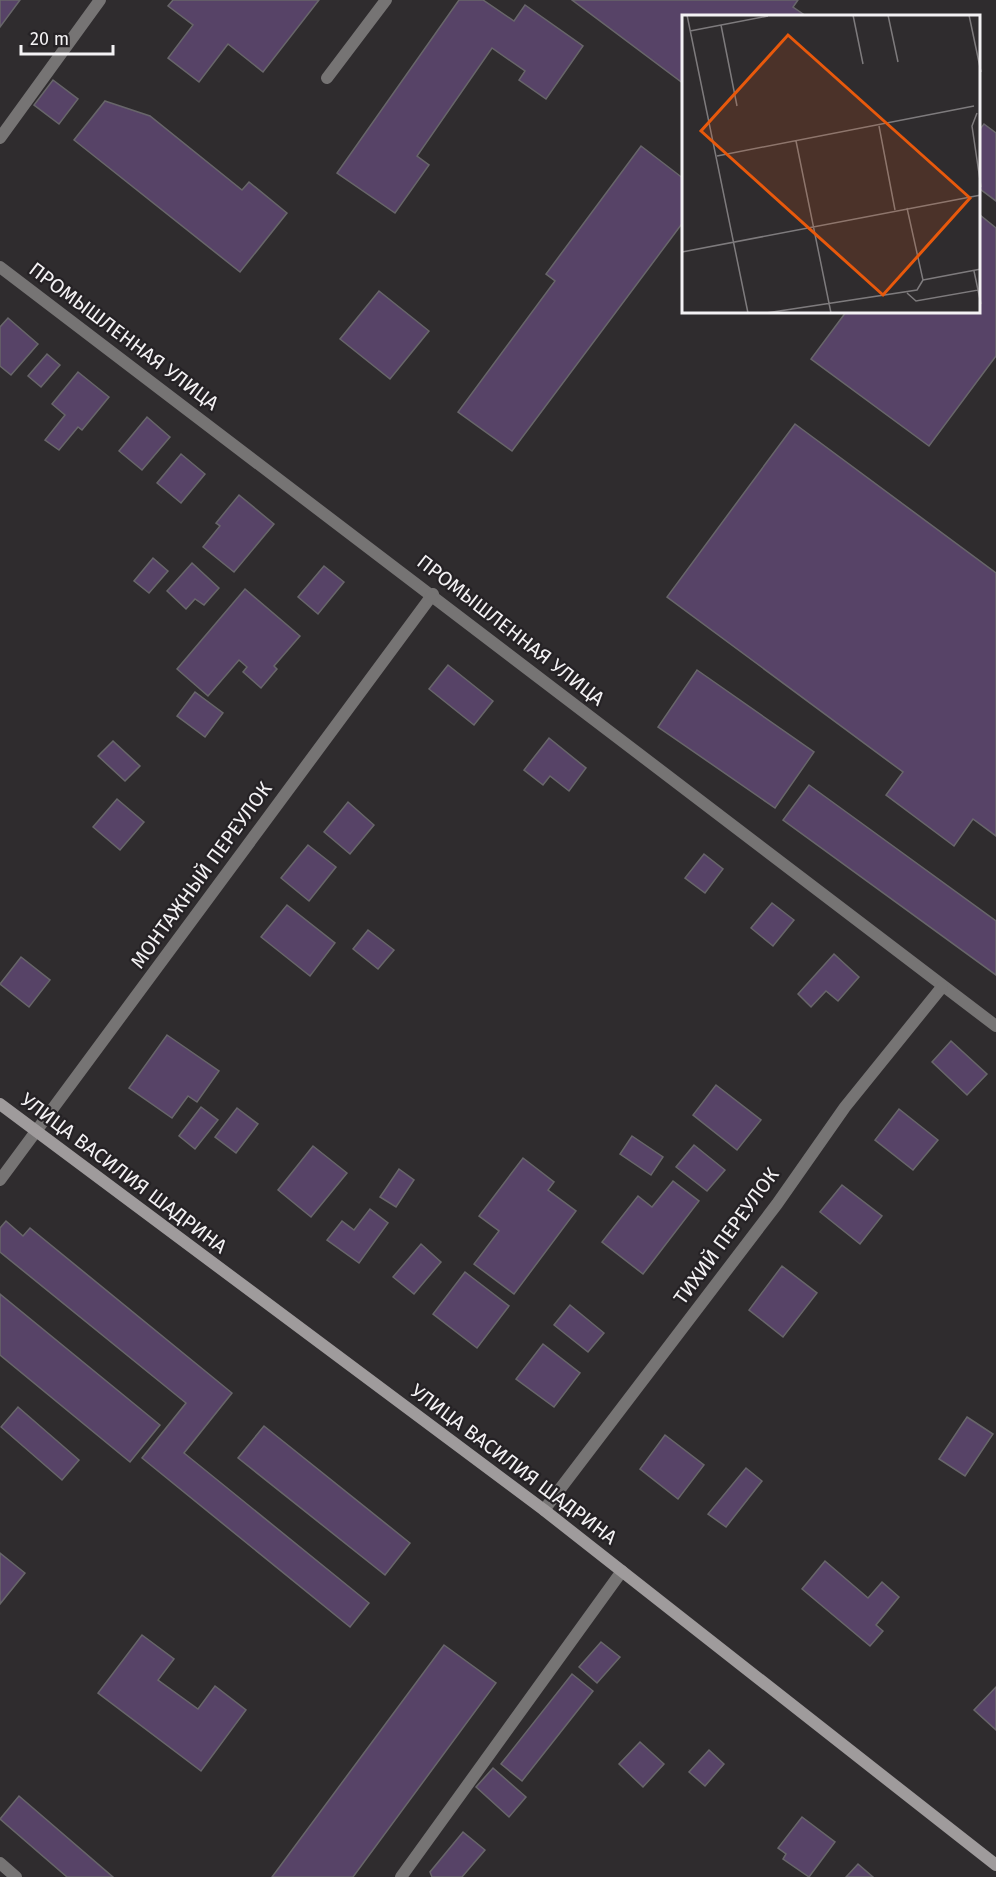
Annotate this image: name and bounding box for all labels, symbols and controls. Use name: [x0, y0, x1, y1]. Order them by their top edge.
inset map: [682, 15, 981, 314]
scale bar: [21, 18, 112, 56]
text: 20 m: [30, 28, 69, 50]
street label: ПРОМЫШЛЕННАЯ УЛИЦА: [24, 257, 224, 415]
street label: ПРОМЫШЛЕННАЯ УЛИЦА: [413, 549, 610, 711]
street label: МОНТАЖНЫЙ ПЕРЕУЛОК: [125, 777, 277, 973]
street label: УЛИЦА ВАСИЛИЯ ШАДРИНА: [16, 1088, 232, 1259]
street label: ТИХИЙ ПЕРЕУЛОК: [668, 1163, 784, 1309]
street label: УЛИЦА ВАСИЛИЯ ШАДРИНА: [406, 1379, 622, 1550]

